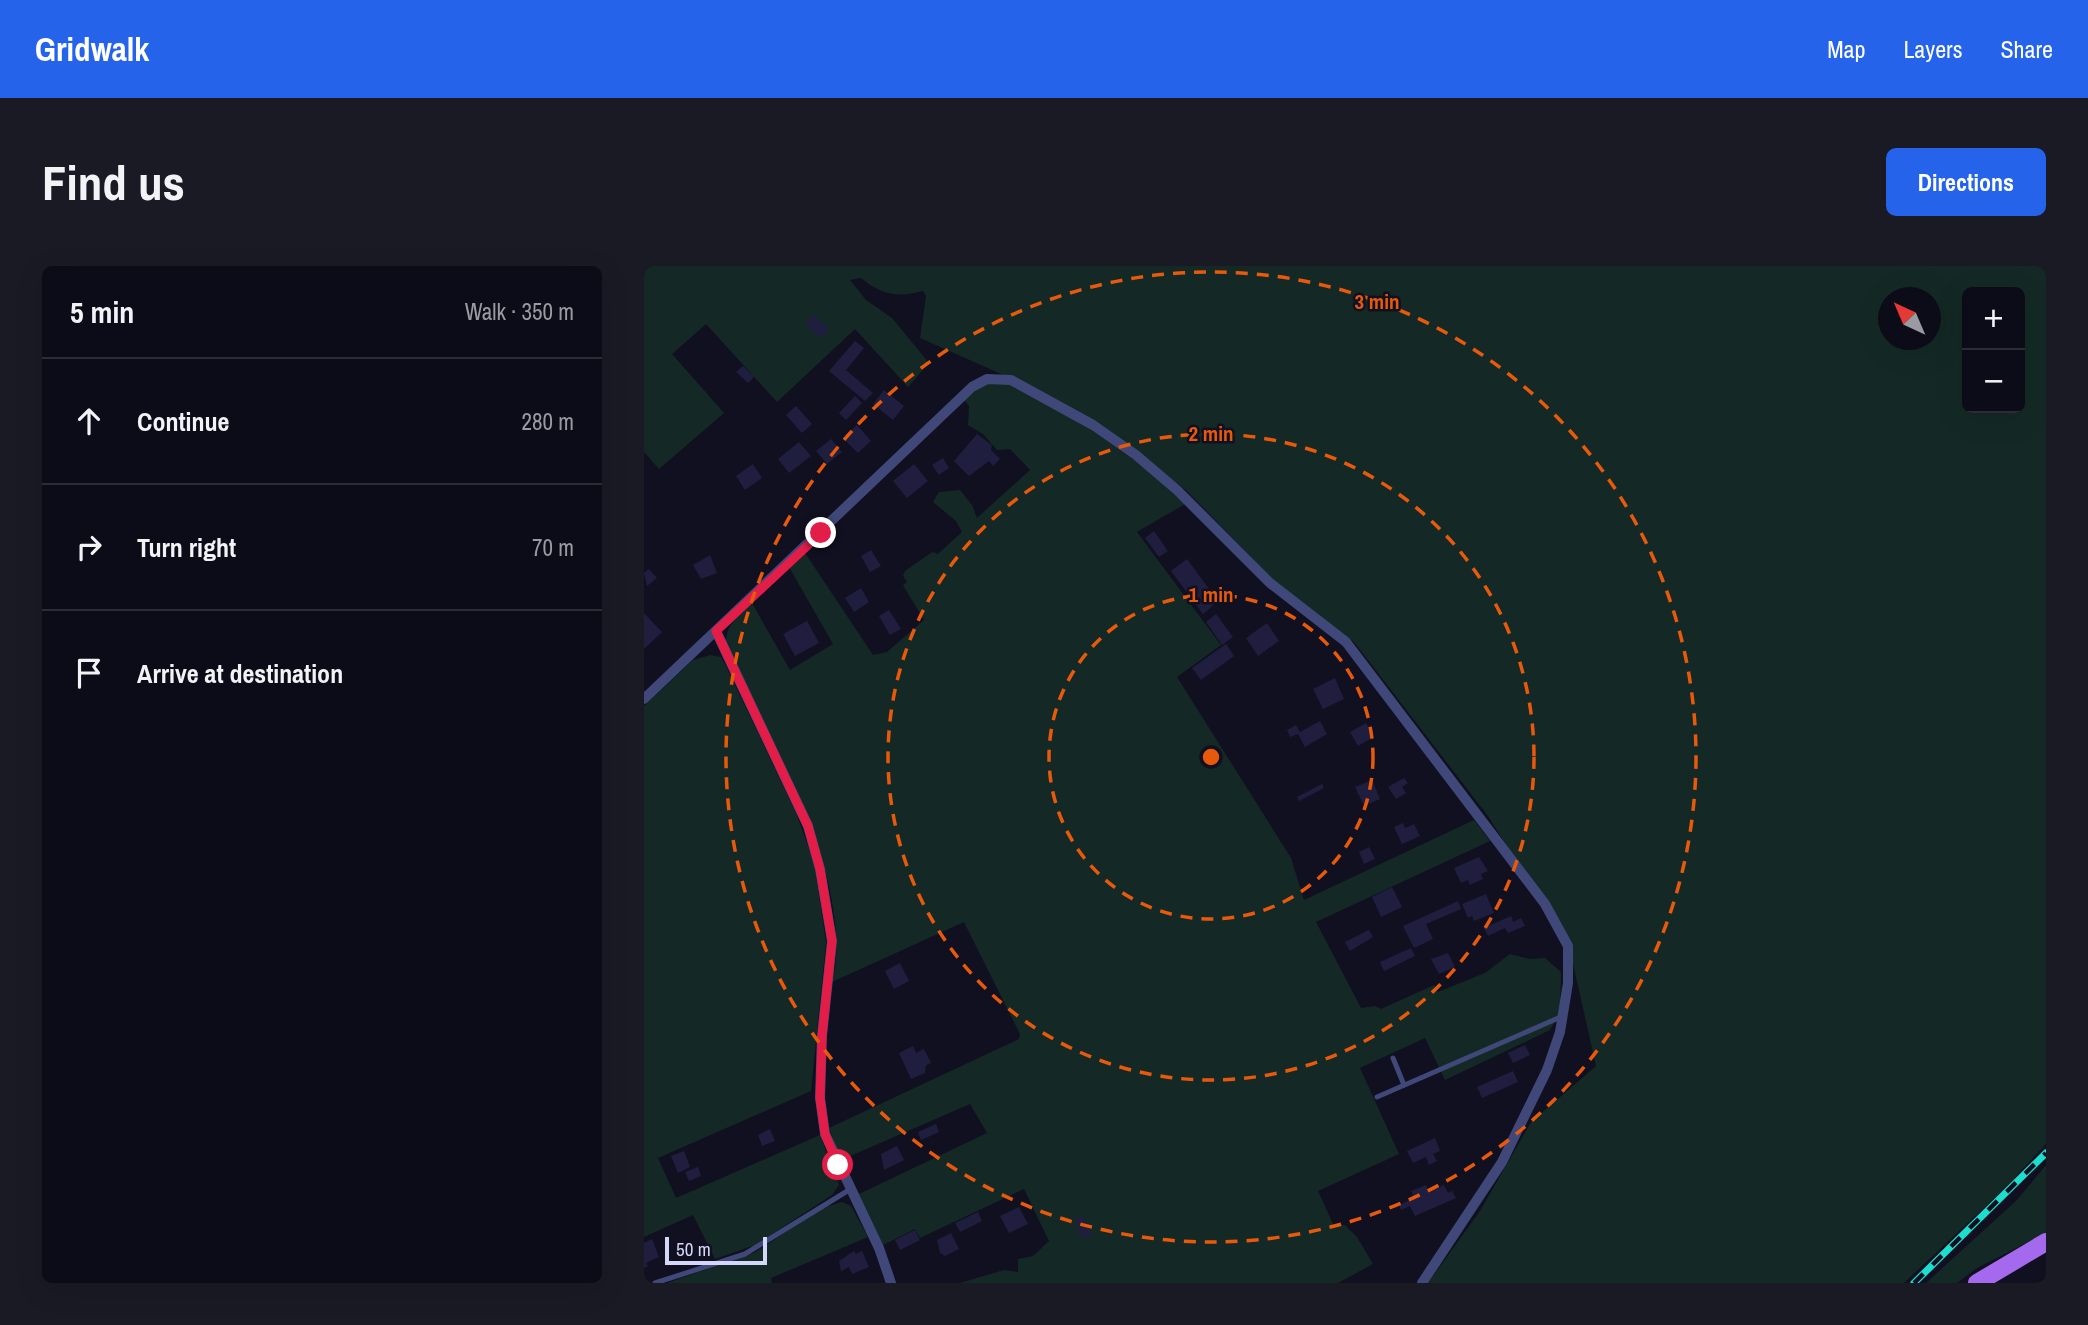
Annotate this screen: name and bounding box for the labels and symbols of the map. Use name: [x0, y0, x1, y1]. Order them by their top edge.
text: 3 min: [1355, 287, 1399, 316]
north arrow: [1878, 287, 1941, 350]
text: 2 min: [1189, 419, 1233, 448]
route end: [805, 517, 836, 548]
text: 1 min: [1189, 580, 1233, 609]
centre of rings: [1199, 745, 1223, 769]
route start: [822, 1149, 853, 1180]
scale bar: [665, 1234, 766, 1266]

